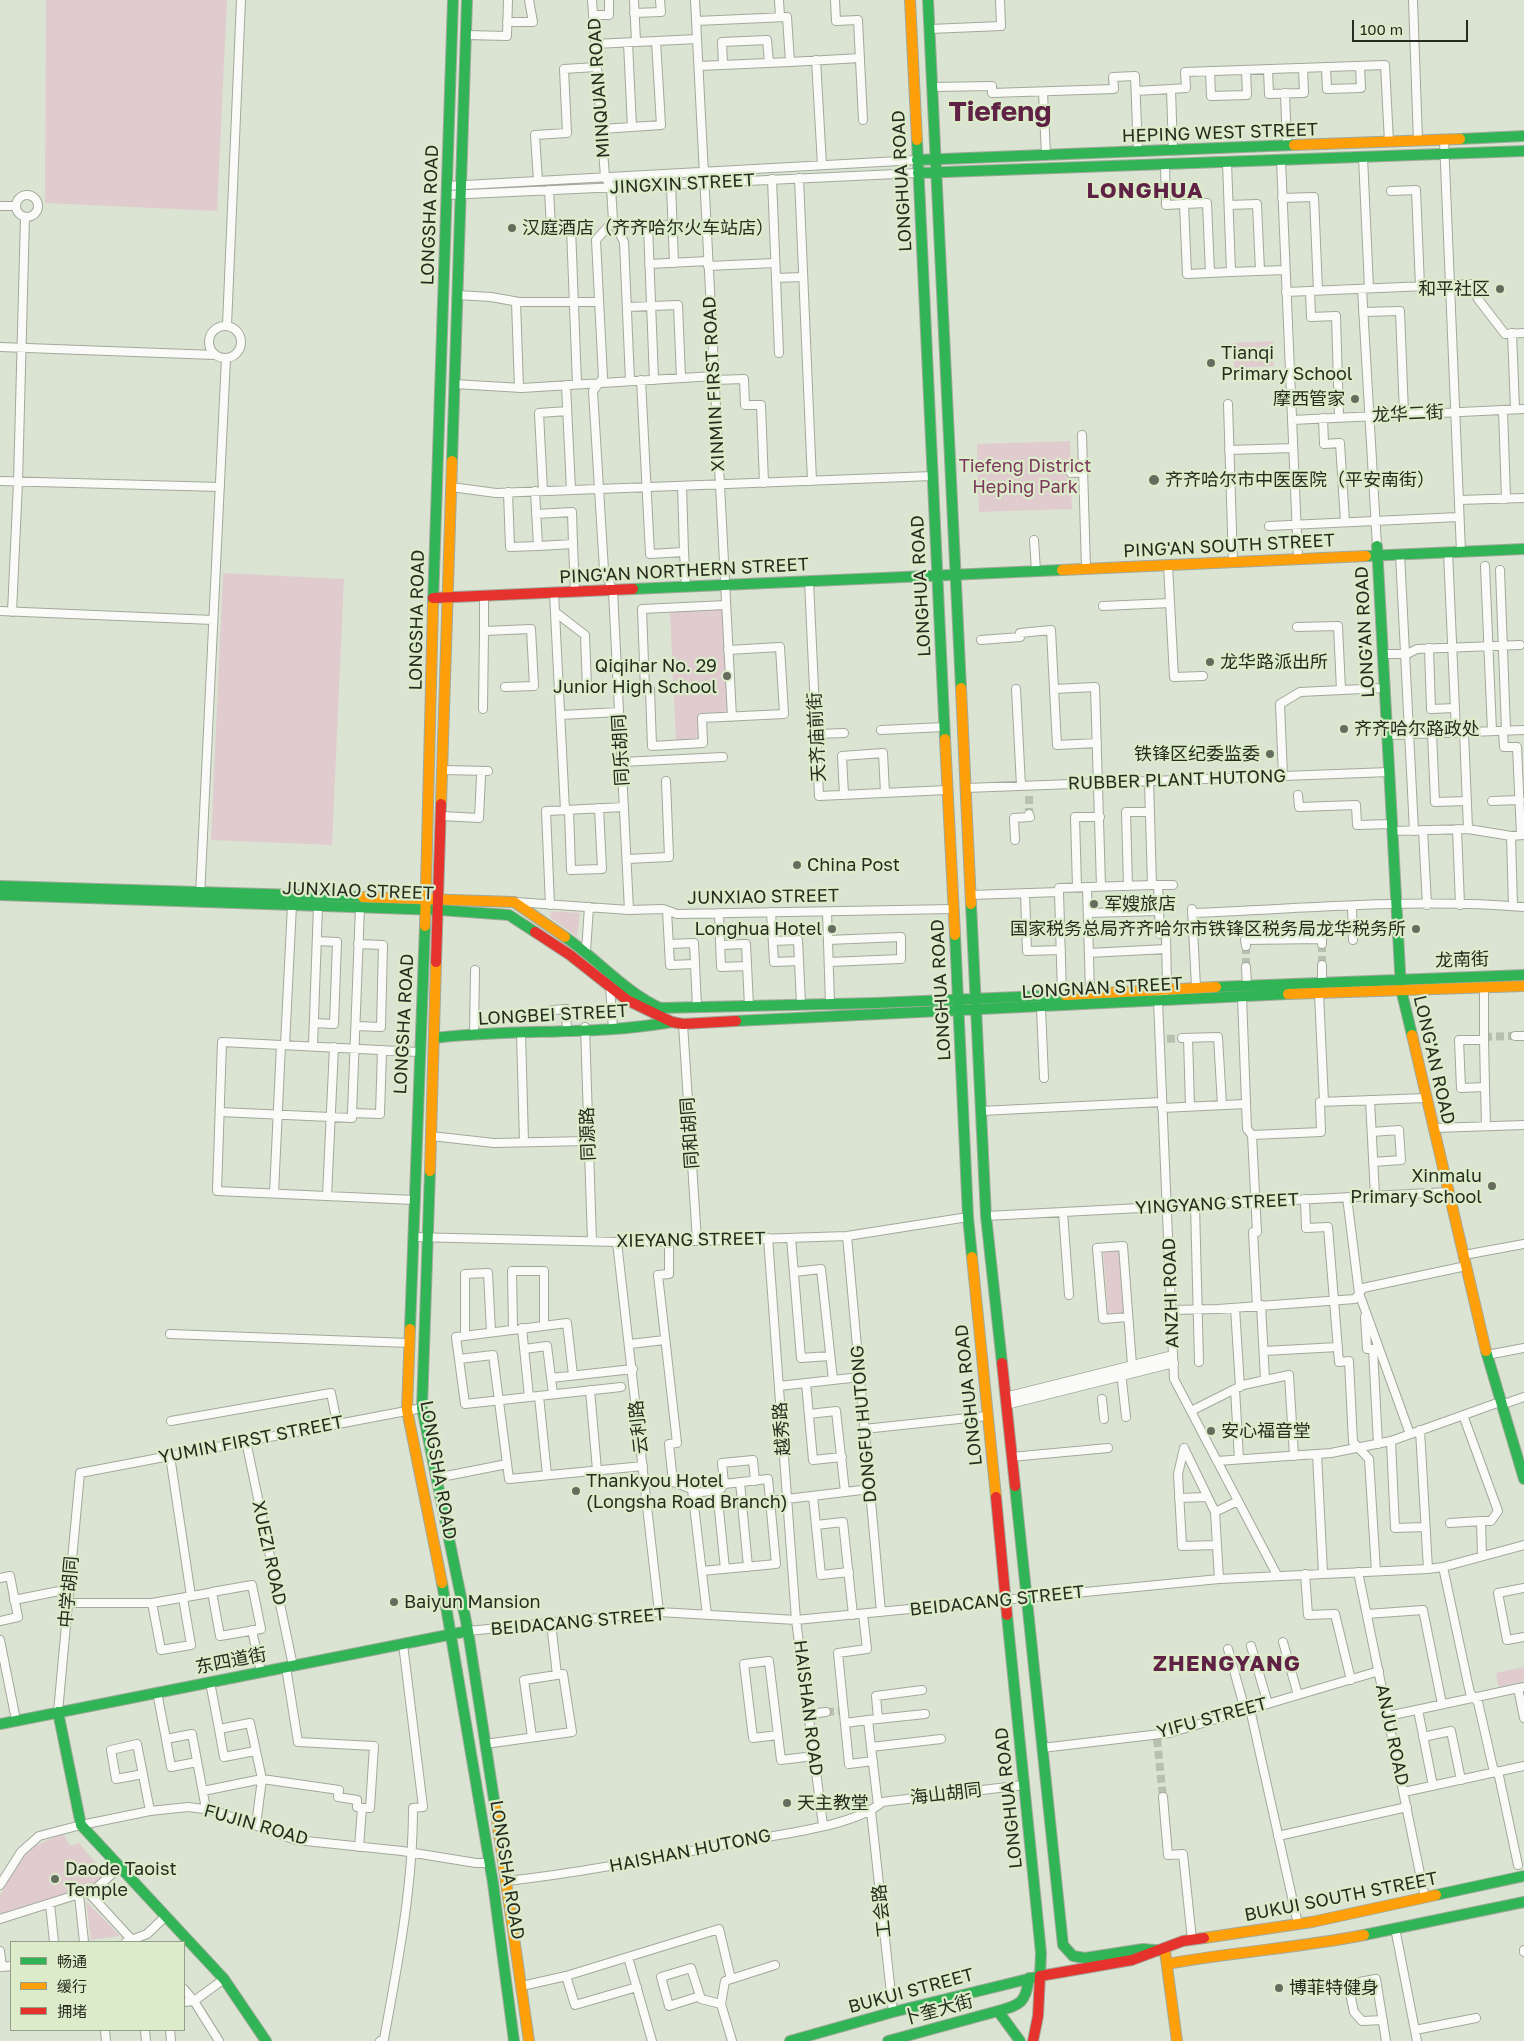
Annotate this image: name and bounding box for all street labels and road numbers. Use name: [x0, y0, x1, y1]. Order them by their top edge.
street label: MINQUAN ROAD: [583, 17, 615, 159]
street label: LONGHUA ROAD: [888, 110, 916, 252]
street label: HEPING WEST STREET: [1122, 119, 1318, 147]
street label: LONGSHA ROAD: [417, 144, 443, 286]
street label: JINGXIN STREET: [609, 169, 755, 199]
street label: XINMIN FIRST ROAD: [699, 296, 729, 472]
street label: 龙华二街: [1371, 401, 1445, 427]
street label: LONGHUA ROAD: [907, 515, 935, 657]
street label: PING'AN SOUTH STREET: [1123, 530, 1335, 562]
street label: LONGSHA ROAD: [405, 549, 429, 691]
street label: PING'AN NORTHERN STREET: [559, 554, 809, 588]
street label: LONG'AN ROAD: [1351, 566, 1379, 698]
street label: 天齐庙前街: [804, 691, 830, 783]
street label: 同乐胡同: [608, 713, 634, 787]
street label: RUBBER PLANT HUTONG: [1068, 765, 1286, 795]
street label: JUNXIAO STREET: [282, 878, 434, 904]
street label: JUNXIAO STREET: [687, 885, 839, 909]
street label: LONGHUA ROAD: [927, 919, 955, 1061]
street label: 龙南街: [1435, 948, 1489, 972]
street label: LONGSHA ROAD: [390, 953, 418, 1095]
street label: LONGNAN STREET: [1021, 973, 1183, 1003]
street label: LONG'AN ROAD: [1409, 993, 1459, 1127]
street label: LONGBEI STREET: [477, 1000, 629, 1030]
street label: 同和胡同: [677, 1096, 703, 1170]
street label: 同源路: [576, 1107, 600, 1161]
street label: YINGYANG STREET: [1135, 1189, 1299, 1219]
street label: XIEYANG STREET: [616, 1228, 766, 1252]
street label: ANZHI ROAD: [1158, 1238, 1184, 1348]
street label: LONGHUA ROAD: [951, 1323, 987, 1467]
street label: DONGFU HUTONG: [846, 1344, 882, 1504]
street label: LONGSHA ROAD: [415, 1399, 461, 1541]
street label: 云利路: [625, 1399, 653, 1455]
street label: 越秀路: [769, 1401, 795, 1457]
street label: YUMIN FIRST STREET: [157, 1411, 345, 1469]
street label: XUEZI ROAD: [247, 1499, 291, 1607]
street label: 中学胡同: [55, 1555, 83, 1629]
street label: BEIDACANG STREET: [909, 1581, 1085, 1621]
street label: BEIDACANG STREET: [490, 1604, 666, 1640]
street label: HAISHAN ROAD: [789, 1639, 827, 1777]
street label: 东四道街: [194, 1644, 268, 1678]
street label: ANJU ROAD: [1371, 1682, 1413, 1788]
street label: YIFU STREET: [1154, 1693, 1270, 1743]
street label: LONGHUA ROAD: [991, 1726, 1027, 1870]
street label: 海山胡同: [909, 1779, 983, 1809]
street label: LONGSHA ROAD: [485, 1799, 529, 1941]
street label: FUJIN ROAD: [201, 1800, 311, 1850]
street label: HAISHAN HUTONG: [607, 1825, 773, 1877]
street label: BUKUI SOUTH STREET: [1243, 1868, 1439, 1926]
street label: 工会路: [868, 1883, 896, 1939]
street label: BUKUI STREET: [846, 1964, 976, 2018]
street label: 卜奎大街: [900, 1990, 976, 2030]

